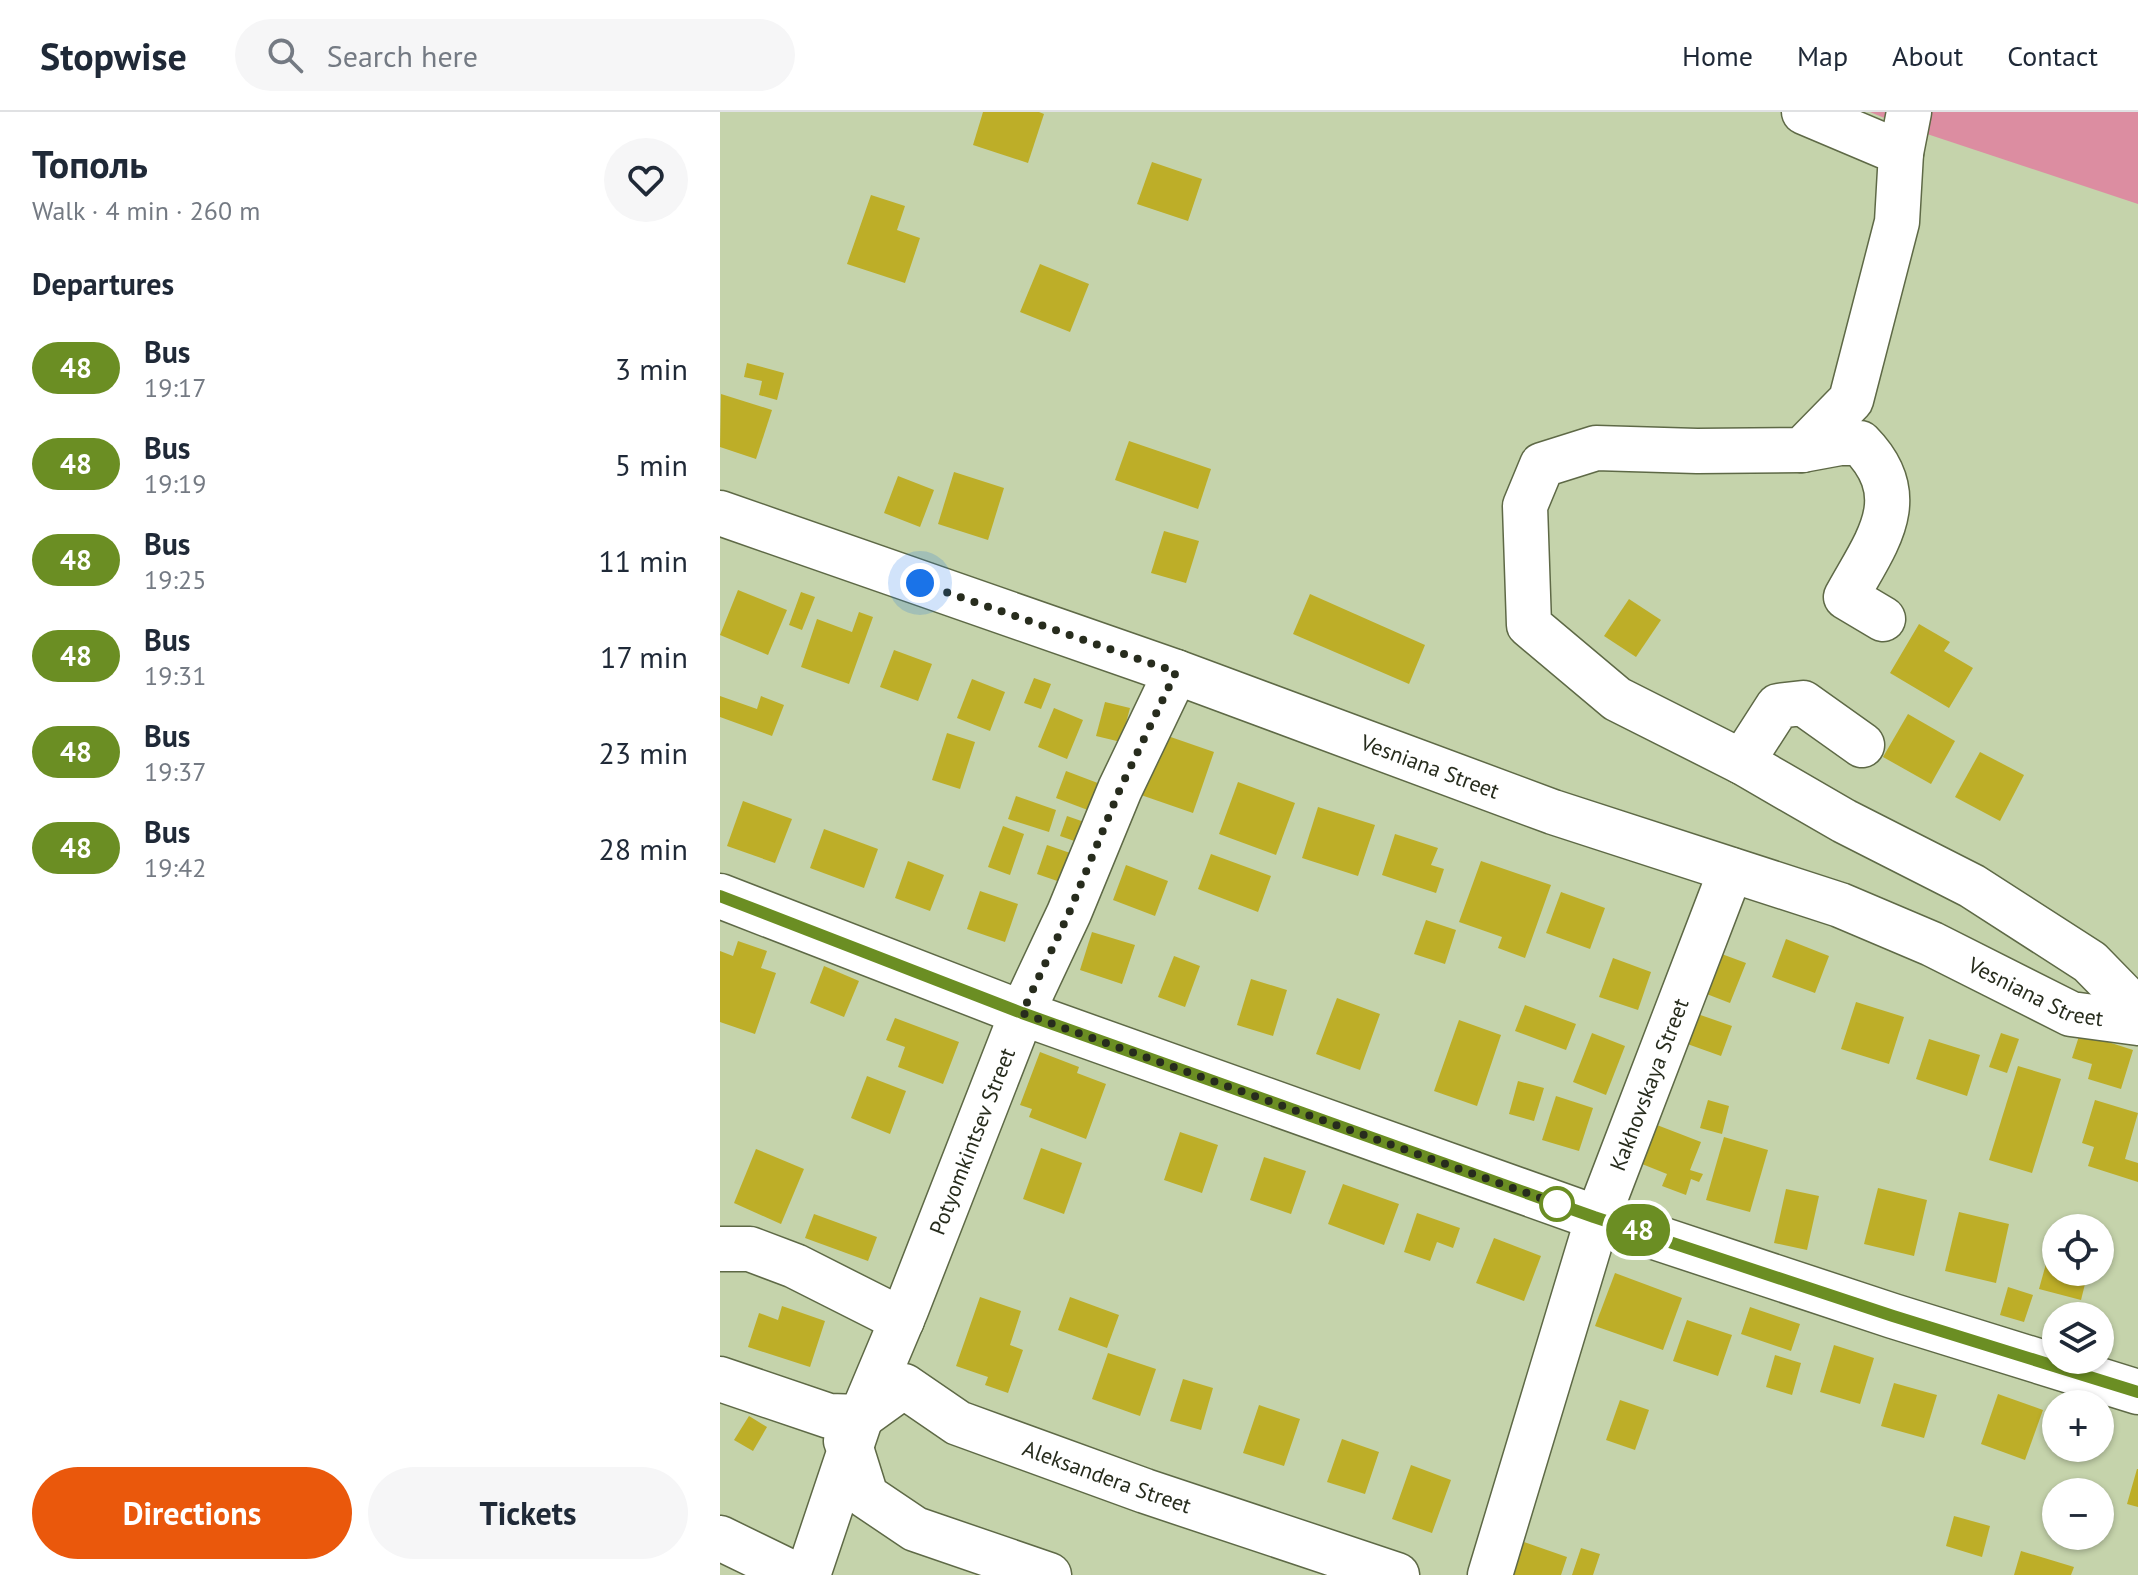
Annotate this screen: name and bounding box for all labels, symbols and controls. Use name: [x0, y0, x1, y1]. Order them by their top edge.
search box: [235, 19, 795, 91]
text: Stopwise: [40, 31, 187, 80]
icon: search: [263, 33, 307, 77]
text: Search here: [327, 36, 478, 75]
text: Home: [1682, 37, 1753, 74]
text: Map: [1797, 37, 1848, 74]
text: About: [1892, 37, 1963, 74]
text: Contact: [2007, 37, 2098, 74]
button: heart: [604, 138, 688, 222]
text: Тополь: [32, 139, 148, 188]
text: Walk · 4 min · 260 m: [32, 194, 260, 227]
text: Departures: [32, 264, 174, 303]
text: Bus: [144, 332, 191, 371]
text: 48: [60, 349, 92, 386]
text: 3 min: [615, 349, 688, 388]
text: 19:17: [144, 371, 206, 404]
text: Bus: [144, 428, 191, 467]
text: 48: [60, 445, 92, 482]
text: 5 min: [615, 445, 688, 484]
text: 19:19: [144, 467, 206, 500]
text: Bus: [144, 524, 191, 563]
text: 48: [60, 541, 92, 578]
text: 11 min: [598, 541, 688, 580]
text: 19:25: [144, 563, 206, 596]
your location: [900, 563, 940, 603]
text: Bus: [144, 620, 191, 659]
text: 48: [60, 637, 92, 674]
text: 17 min: [600, 637, 688, 676]
text: 19:31: [144, 659, 206, 692]
text: Bus: [144, 716, 191, 755]
street label: Vesniana Street: [1356, 728, 1504, 805]
text: 48: [60, 733, 92, 770]
text: 23 min: [598, 733, 688, 772]
text: 19:37: [144, 755, 206, 788]
text: Bus: [144, 812, 191, 851]
text: 48: [60, 829, 92, 866]
text: 28 min: [598, 829, 688, 868]
text: 19:42: [144, 851, 206, 884]
street label: Vesniana Street: [1963, 950, 2106, 1032]
street label: Kakhovskaya Street: [1603, 994, 1695, 1175]
street label: Potyomkintsev Street: [923, 1043, 1021, 1239]
unlabelled marker: [1540, 1187, 1574, 1221]
line badge: 48: [1602, 1204, 1674, 1256]
text: 48: [1622, 1211, 1654, 1248]
map controls: [2042, 1214, 2114, 1550]
button: locate: [2042, 1214, 2114, 1286]
button: layers: [2042, 1302, 2114, 1374]
button: +: [2042, 1390, 2114, 1462]
street label: Aleksandera Street: [1019, 1434, 1195, 1520]
button: Directions: [32, 1467, 352, 1559]
button: Tickets: [368, 1467, 688, 1559]
button: −: [2042, 1478, 2114, 1550]

